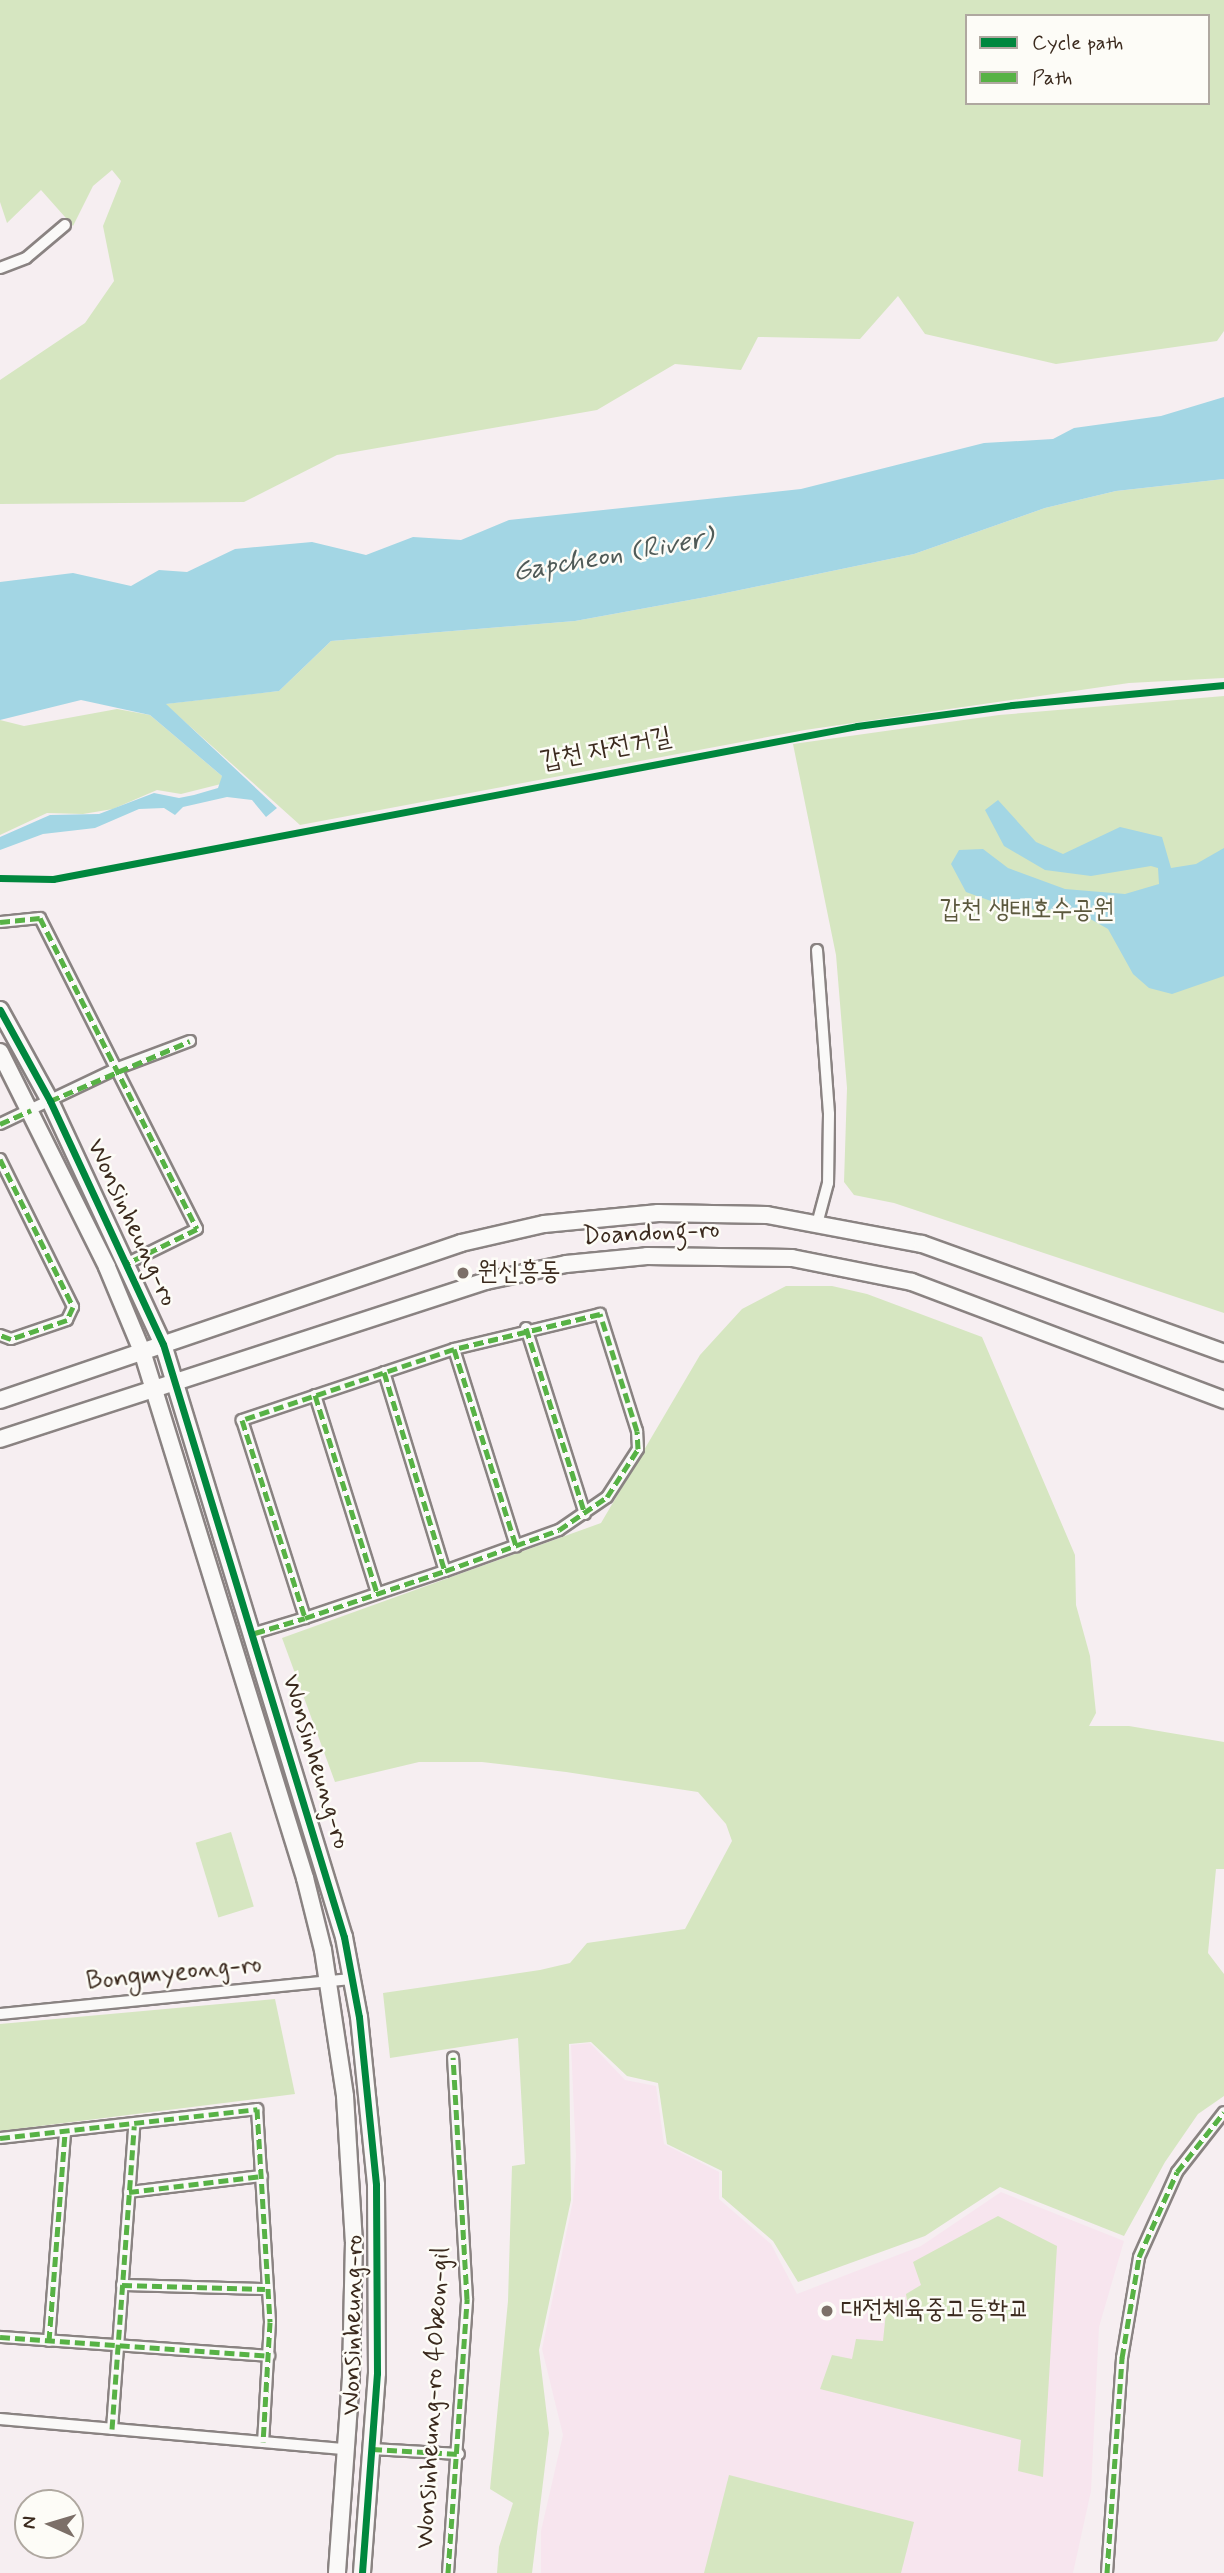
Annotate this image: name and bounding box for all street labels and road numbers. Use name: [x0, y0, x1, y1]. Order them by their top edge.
street label: 갑천 자전거길: [538, 722, 674, 778]
street label: Wonsinheung-ro: [79, 1134, 183, 1312]
street label: Doandong-ro: [582, 1215, 720, 1253]
street label: Wonsinheung-ro: [274, 1671, 356, 1853]
street label: Bongmyeong-ro: [85, 1949, 263, 1999]
street label: Wonsinheung-ro: [337, 2234, 371, 2416]
street label: Wonsinheung-ro 40beon-gil: [411, 2246, 457, 2550]

